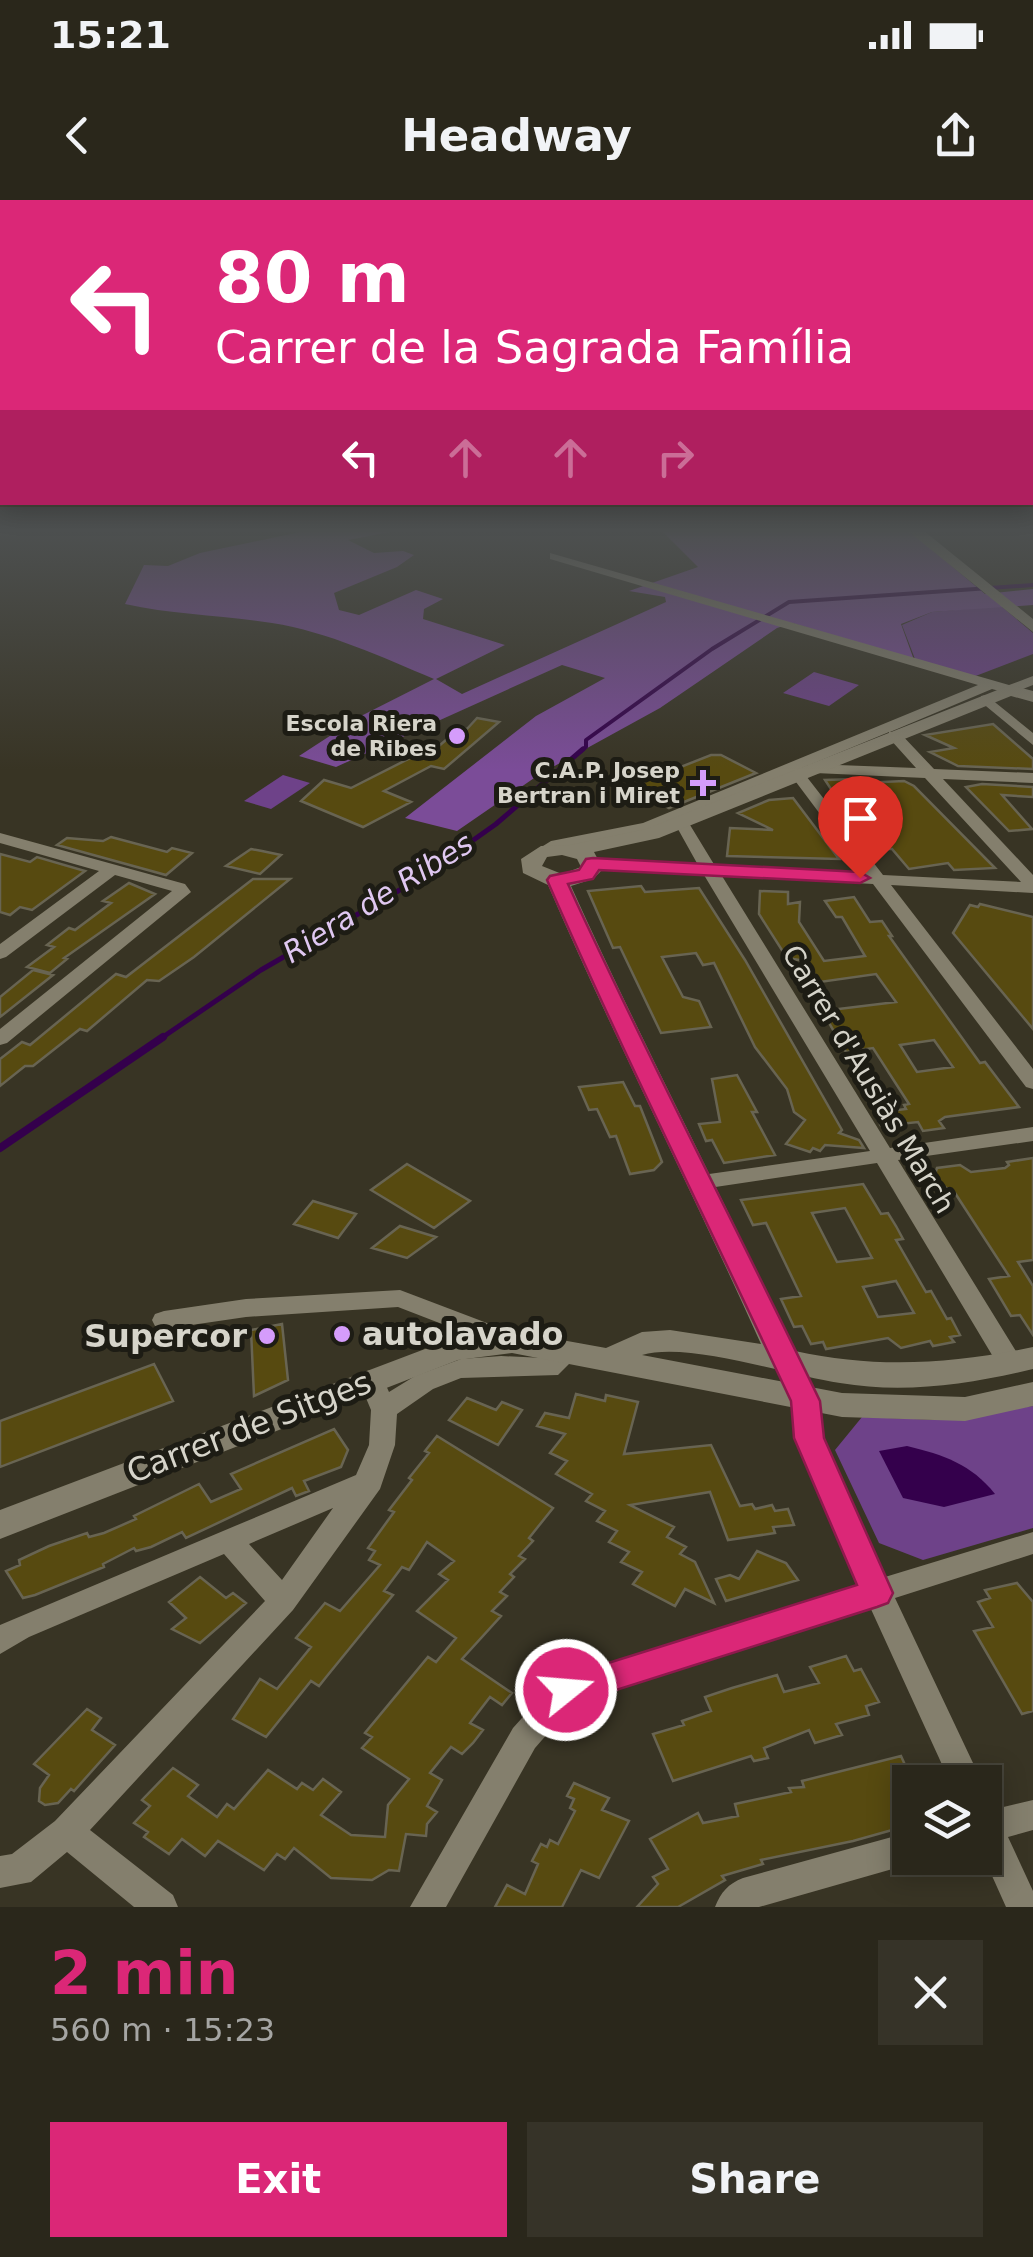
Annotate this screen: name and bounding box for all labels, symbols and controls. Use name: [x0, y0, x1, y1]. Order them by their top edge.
text: 15:21: [50, 13, 171, 57]
icon: back: [50, 108, 105, 163]
icon: share: [928, 108, 983, 163]
text: Headway: [401, 109, 632, 162]
text: 80 m: [215, 237, 410, 319]
icon: left: [50, 240, 180, 370]
text: Carrer de la Sagrada Família: [215, 321, 854, 374]
icon: left: [333, 430, 388, 485]
icon: ahead: [438, 430, 493, 485]
icon: ahead: [543, 430, 598, 485]
icon: right: [648, 430, 703, 485]
place label: Escola Riera de Ribes: [286, 711, 437, 761]
marker: Escola Riera de Ribes: [446, 725, 468, 747]
place label: C.A.P. Josep Bertran i Miret: [497, 758, 680, 808]
marker: C.A.P. Josep Bertran i Miret: [690, 770, 716, 796]
pin: [818, 776, 903, 879]
icon: arrive: [833, 791, 888, 846]
water label: Riera de Ribes: [276, 825, 479, 970]
street label: Carrer d'Ausiàs March: [775, 939, 962, 1219]
place label: autolavado: [362, 1315, 564, 1353]
place label: Supercor: [84, 1317, 247, 1355]
marker: autolavado: [331, 1323, 353, 1345]
marker: Supercor: [256, 1325, 278, 1347]
street label: Carrer de Sitges: [121, 1363, 377, 1491]
position arrow: [514, 1638, 618, 1742]
map controls: [892, 1765, 1002, 1875]
button: layers: [892, 1765, 1002, 1875]
text: 2 min: [50, 1938, 238, 2008]
button: close: [878, 1940, 983, 2045]
text: 560 m · 15:23: [50, 2011, 275, 2049]
button: Exit: [50, 2122, 507, 2237]
button: Share: [527, 2122, 983, 2237]

